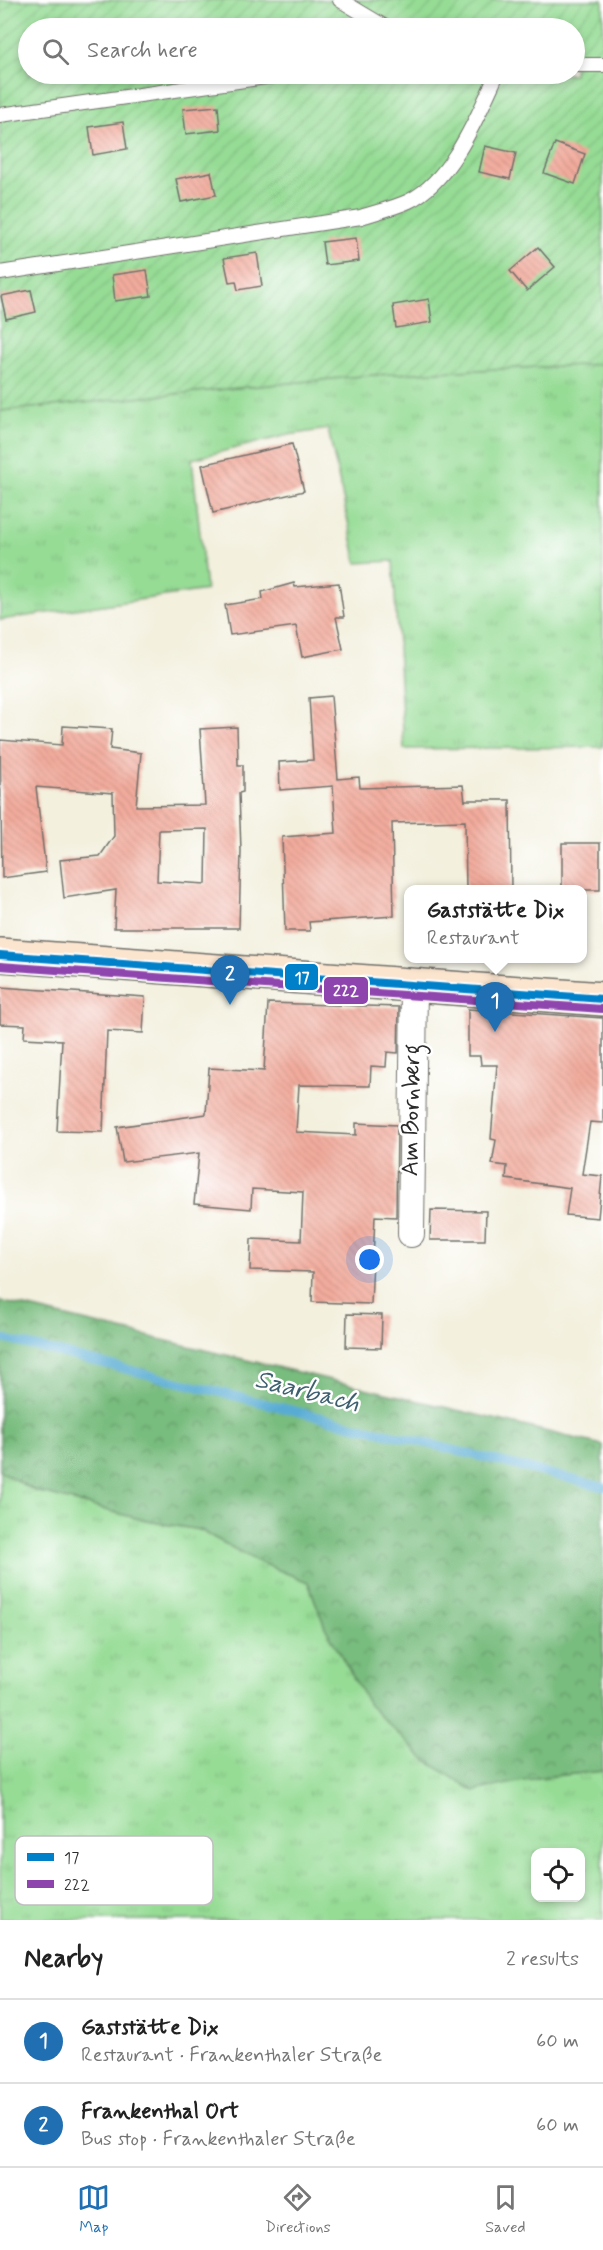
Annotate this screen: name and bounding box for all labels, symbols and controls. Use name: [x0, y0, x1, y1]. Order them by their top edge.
search box: [18, 18, 585, 84]
icon: search: [39, 35, 72, 68]
text: Search here: [87, 37, 198, 65]
popup: [404, 885, 587, 963]
text: Gaststätte Dix: [427, 897, 564, 925]
text: Restaurant: [427, 925, 520, 952]
pin: 2: [210, 956, 250, 1005]
line badge: 17: [284, 963, 319, 991]
text: 17: [294, 968, 310, 989]
line badge: 222: [323, 976, 369, 1005]
text: 222: [333, 981, 359, 1002]
pin: 1: [476, 982, 514, 1032]
street label: Am Bornberg: [395, 1043, 432, 1177]
your location: [355, 1245, 384, 1274]
water label: Saarbach: [251, 1363, 363, 1421]
legend: [15, 1836, 213, 1905]
text: 17: [64, 1848, 79, 1869]
map controls: [531, 1848, 585, 1902]
button: locate: [531, 1848, 585, 1902]
text: 222: [64, 1875, 90, 1896]
text: Nearby: [24, 1942, 103, 1976]
text: 2 results: [506, 1946, 579, 1973]
text: Gaststätte Dix: [81, 2014, 219, 2042]
text: 1: [39, 2028, 48, 2055]
text: 60 m: [536, 2028, 579, 2055]
text: Restaurant · Frankenthaler Straße: [81, 2042, 382, 2069]
text: Frankenthal Ort: [81, 2098, 239, 2126]
text: 2: [39, 2112, 48, 2139]
text: 60 m: [536, 2112, 579, 2139]
text: Bus stop · Frankenthaler Straße: [81, 2126, 356, 2153]
tab: Map: [77, 2181, 110, 2238]
tab: Directions: [265, 2181, 331, 2238]
tab: Saved: [485, 2181, 526, 2238]

